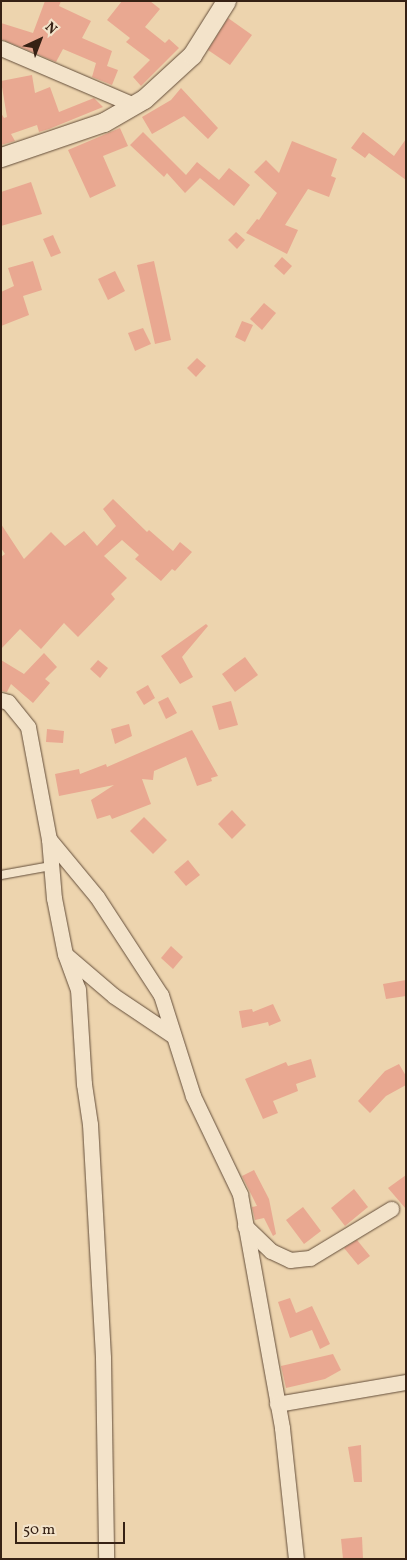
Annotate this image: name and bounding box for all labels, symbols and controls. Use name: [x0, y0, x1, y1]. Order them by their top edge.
north arrow: [15, 15, 65, 65]
text: N: [40, 18, 61, 39]
scale bar: [18, 1512, 128, 1544]
text: 50 m: [23, 1520, 55, 1541]

